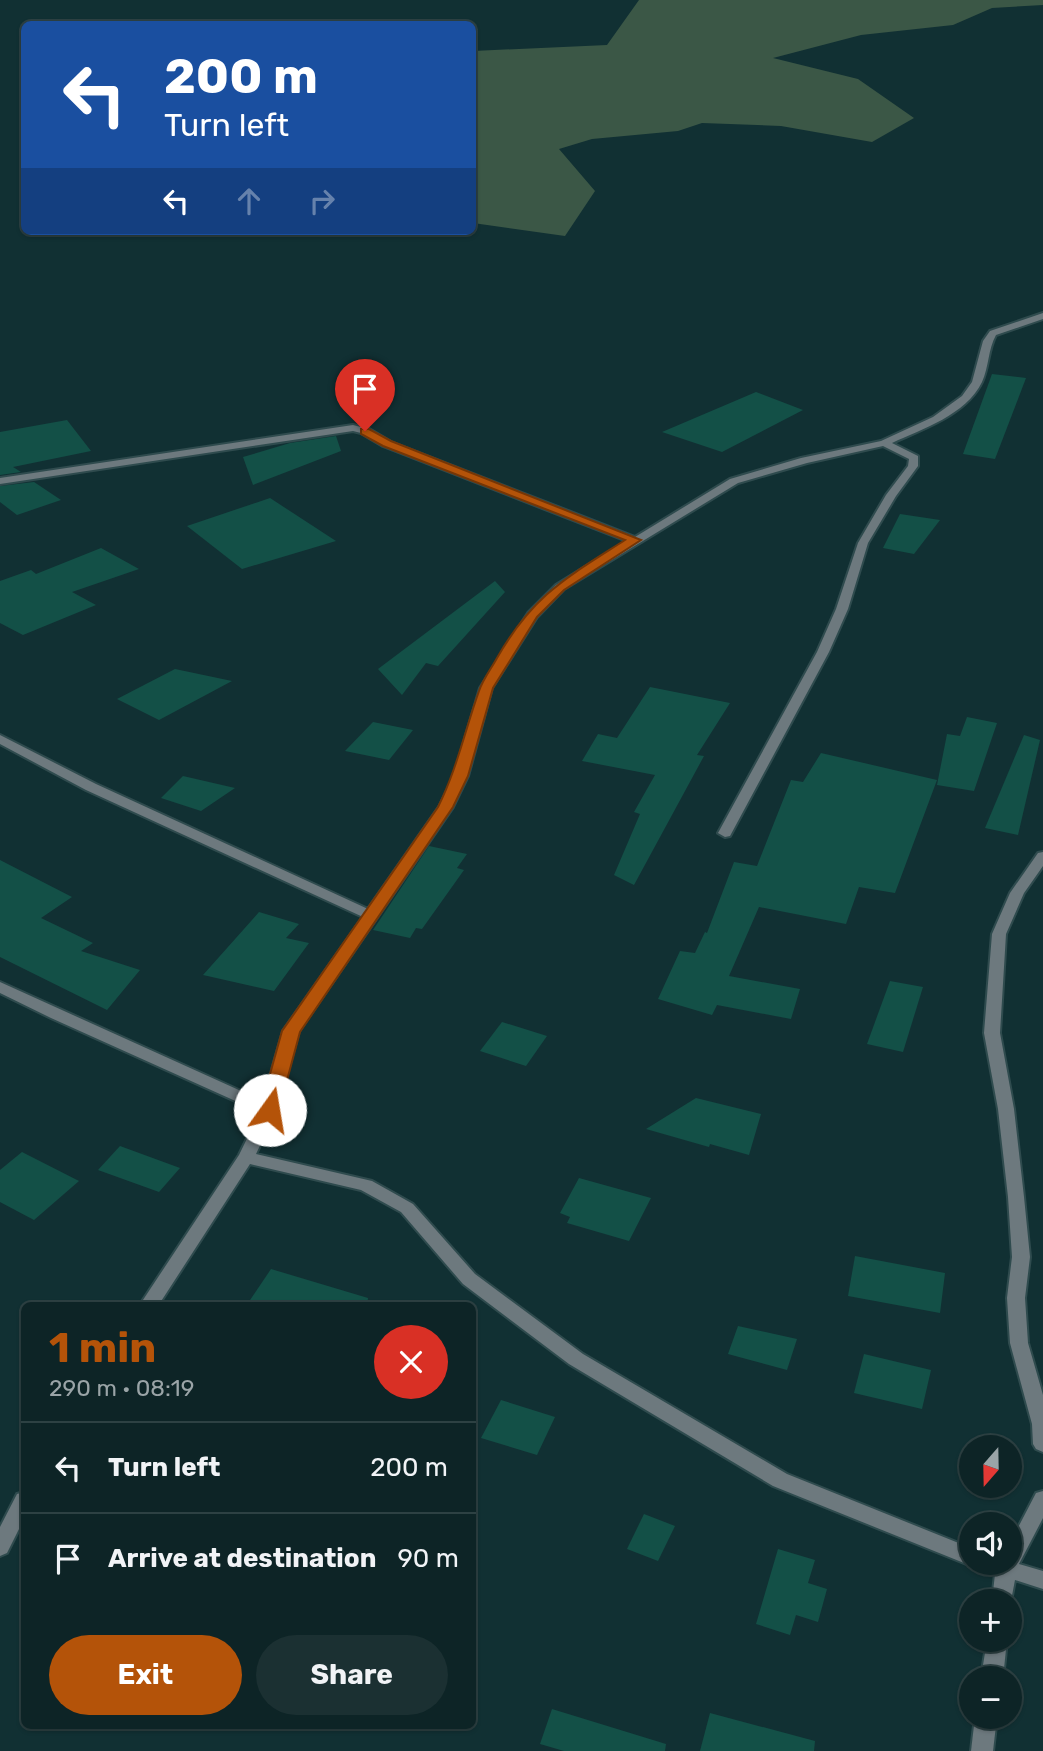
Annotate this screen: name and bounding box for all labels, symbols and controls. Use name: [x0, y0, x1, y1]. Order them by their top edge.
text: 200 m: [164, 47, 318, 105]
icon: left: [49, 49, 140, 140]
text: Turn left: [164, 106, 289, 144]
icon: left: [157, 182, 195, 220]
icon: ahead: [230, 182, 268, 220]
icon: right: [303, 182, 341, 220]
pin: [335, 359, 395, 431]
icon: arrive: [346, 370, 384, 408]
position arrow: [233, 1073, 307, 1147]
text: 1 min: [49, 1323, 156, 1373]
button: close: [374, 1325, 448, 1399]
text: 290 m · 08:19: [49, 1374, 194, 1402]
north arrow: [959, 1435, 1022, 1498]
map controls: [959, 1435, 1022, 1729]
icon: left: [49, 1449, 87, 1487]
text: Turn left: [108, 1452, 220, 1483]
text: 200 m: [370, 1452, 448, 1483]
button: sound: [959, 1512, 1022, 1575]
icon: arrive: [49, 1540, 87, 1578]
text: Arrive at destination: [108, 1543, 376, 1574]
text: 90 m: [397, 1543, 459, 1574]
button: +: [959, 1589, 1022, 1652]
button: Exit: [49, 1635, 242, 1715]
button: Share: [256, 1635, 448, 1715]
button: −: [959, 1666, 1022, 1729]

